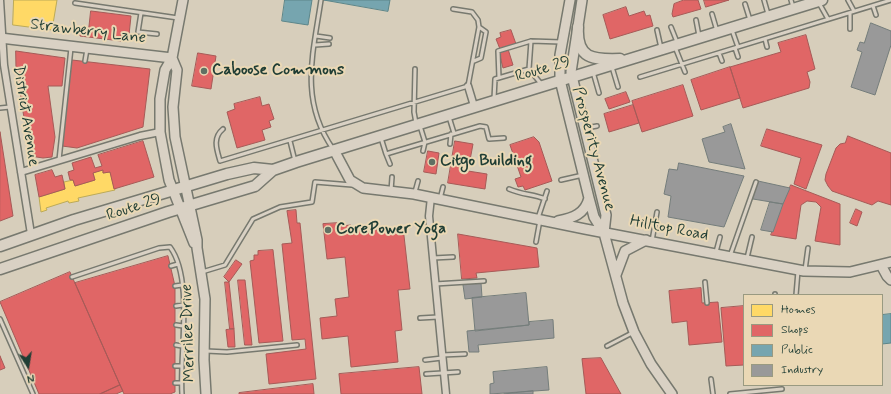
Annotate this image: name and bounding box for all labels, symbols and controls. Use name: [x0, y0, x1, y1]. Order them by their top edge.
street label: Strawberry Lane: [29, 15, 147, 49]
street label: Route 29: [513, 53, 573, 87]
place label: Caboose Commons: [212, 61, 344, 81]
street label: District Avenue: [8, 64, 42, 168]
marker: Caboose Commons: [199, 66, 209, 76]
street label: Prosperity Avenue: [567, 85, 619, 213]
place label: Citgo Building: [440, 152, 532, 172]
marker: Citgo Building: [427, 157, 437, 167]
street label: Route 29: [104, 190, 164, 226]
street label: Hilltop Road: [628, 212, 710, 246]
place label: CorePower Yoga: [336, 220, 446, 240]
marker: CorePower Yoga: [323, 225, 333, 235]
street label: Merrilee Drive: [178, 283, 200, 383]
legend: [743, 294, 883, 386]
text: Homes: [781, 302, 816, 318]
text: Shops: [781, 322, 808, 338]
text: Public: [781, 342, 813, 358]
north arrow: [8, 346, 48, 386]
text: Industry: [781, 362, 823, 378]
text: N: [25, 370, 36, 385]

